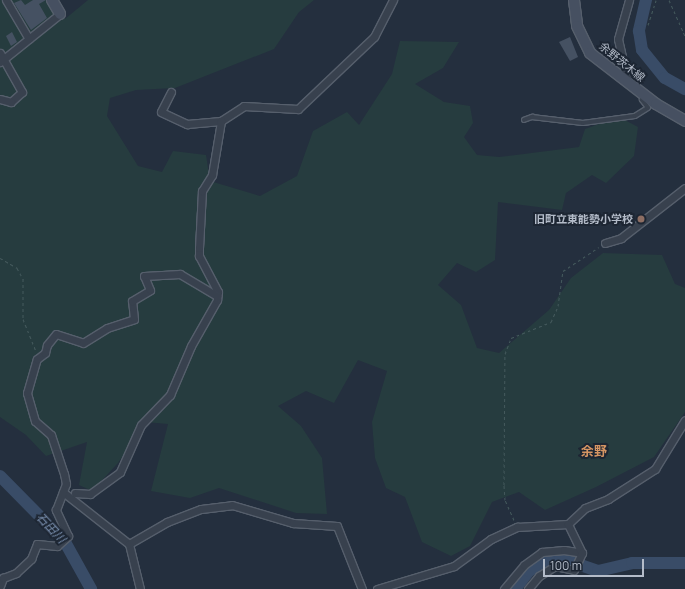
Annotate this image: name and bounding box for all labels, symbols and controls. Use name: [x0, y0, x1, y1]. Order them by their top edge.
street label: 余野茨木線: [596, 40, 648, 84]
place label: 旧町立東能勢小学校: [534, 212, 633, 226]
marker: 旧町立東能勢小学校: [636, 214, 646, 224]
district label: 余野: [581, 443, 607, 459]
water label: 石田川: [33, 510, 69, 546]
scale bar: [545, 551, 646, 577]
text: 100 m: [550, 557, 582, 574]

